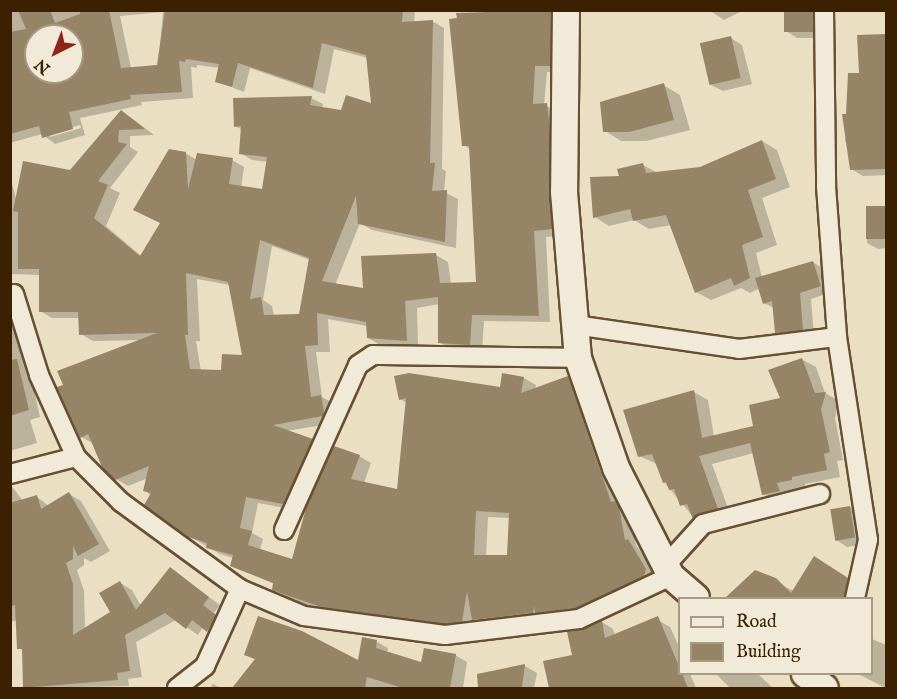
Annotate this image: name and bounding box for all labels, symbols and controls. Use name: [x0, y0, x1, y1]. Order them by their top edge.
north arrow: [24, 24, 84, 84]
text: N: [31, 54, 55, 78]
legend: [678, 597, 873, 675]
text: Road: [736, 611, 777, 634]
text: Building: [736, 641, 801, 664]

